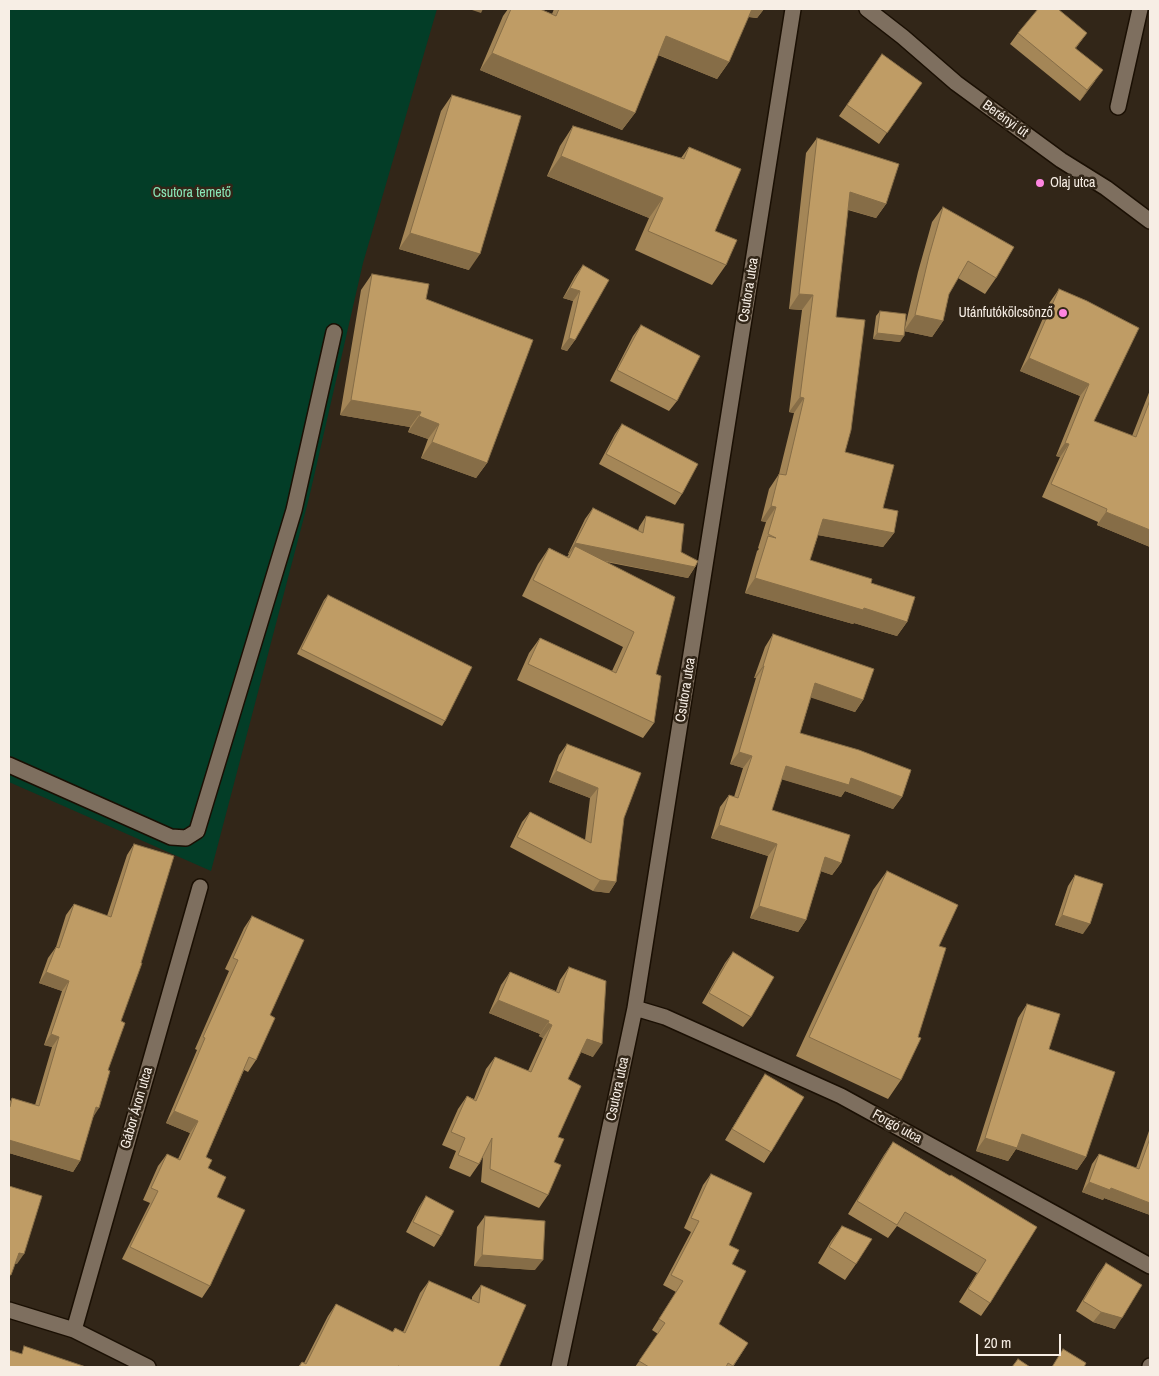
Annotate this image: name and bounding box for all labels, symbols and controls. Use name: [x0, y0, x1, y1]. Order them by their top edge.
street label: Berényi út: [979, 97, 1031, 141]
place label: Olaj utca: [1050, 175, 1095, 191]
marker: Olaj utca: [1034, 177, 1046, 189]
park label: Csutora temető: [153, 185, 231, 201]
street label: Csutora utca: [736, 257, 762, 323]
place label: Utánfutókölcsönző: [959, 305, 1053, 321]
marker: Utánfutókölcsönző: [1057, 307, 1069, 319]
street label: Csutora utca: [673, 657, 699, 723]
street label: Csutora utca: [603, 1055, 633, 1123]
street label: Gábor Áron utca: [117, 1065, 157, 1151]
street label: Forgó utca: [869, 1106, 925, 1148]
scale bar: [979, 1324, 1064, 1356]
text: 20 m: [984, 1332, 1011, 1353]

